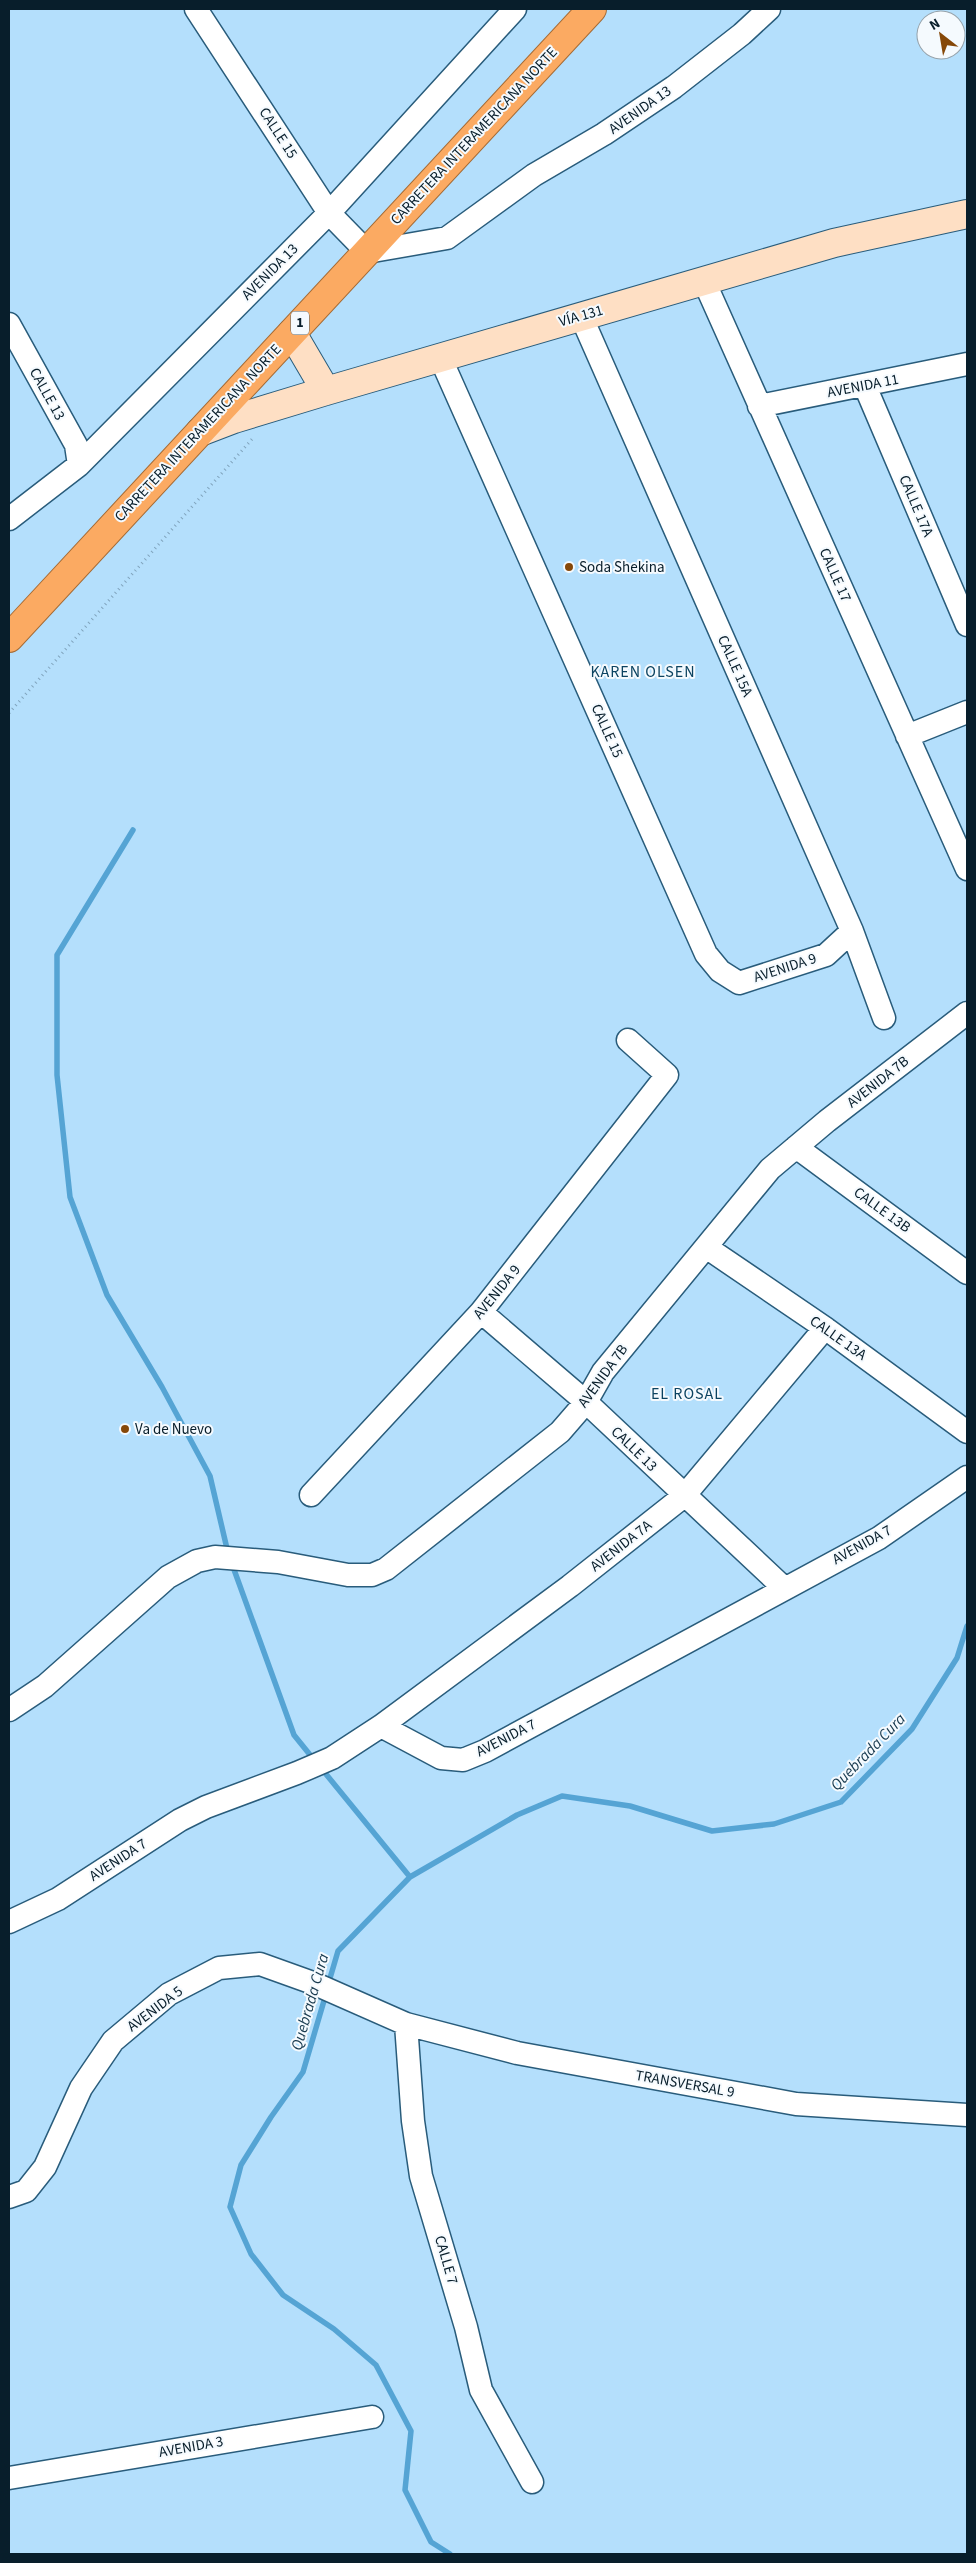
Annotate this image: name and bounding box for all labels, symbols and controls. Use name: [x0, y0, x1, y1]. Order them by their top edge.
north arrow: [916, 10, 966, 60]
text: N: [926, 14, 944, 36]
street label: CARRETERA INTERAMERICANA NORTE: [386, 42, 562, 230]
street label: AVENIDA 13: [604, 81, 676, 139]
street label: CALLE 15: [254, 103, 302, 163]
street label: AVENIDA 13: [237, 239, 303, 305]
street label: VÍA 131: [556, 300, 606, 332]
road number: 1: [291, 312, 309, 334]
street label: CARRETERA INTERAMERICANA NORTE: [110, 339, 286, 527]
street label: CALLE 13: [24, 364, 70, 424]
street label: AVENIDA 11: [825, 369, 901, 403]
street label: CALLE 17A: [894, 472, 939, 541]
street label: CALLE 17: [814, 545, 856, 605]
place label: Soda Shekina: [579, 557, 665, 578]
marker: Soda Shekina: [563, 561, 575, 573]
street label: CALLE 15A: [712, 632, 758, 701]
district label: KAREN OLSEN: [590, 661, 696, 683]
street label: CALLE 15: [586, 701, 628, 761]
street label: AVENIDA 9: [751, 948, 819, 988]
street label: AVENIDA 7B: [842, 1051, 914, 1113]
street label: CALLE 13B: [849, 1182, 915, 1238]
street label: AVENIDA 9: [468, 1260, 526, 1324]
street label: CALLE 13A: [805, 1311, 871, 1366]
street label: AVENIDA 7B: [573, 1340, 633, 1412]
district label: EL ROSAL: [651, 1383, 723, 1405]
place label: Va de Nuevo: [135, 1419, 212, 1440]
street label: CALLE 13: [606, 1422, 662, 1476]
marker: Va de Nuevo: [119, 1423, 131, 1435]
street label: AVENIDA 7A: [586, 1515, 657, 1577]
street label: AVENIDA 7: [829, 1520, 895, 1570]
water label: Quebrada Cura: [825, 1708, 911, 1796]
street label: AVENIDA 7: [472, 1714, 540, 1762]
street label: AVENIDA 7: [85, 1834, 151, 1886]
water label: Quebrada Cura: [286, 1951, 334, 2053]
street label: AVENIDA 5: [123, 1981, 187, 2037]
street label: TRANSVERSAL 9: [634, 2065, 736, 2103]
street label: CALLE 7: [429, 2233, 463, 2287]
street label: AVENIDA 3: [157, 2431, 225, 2463]

